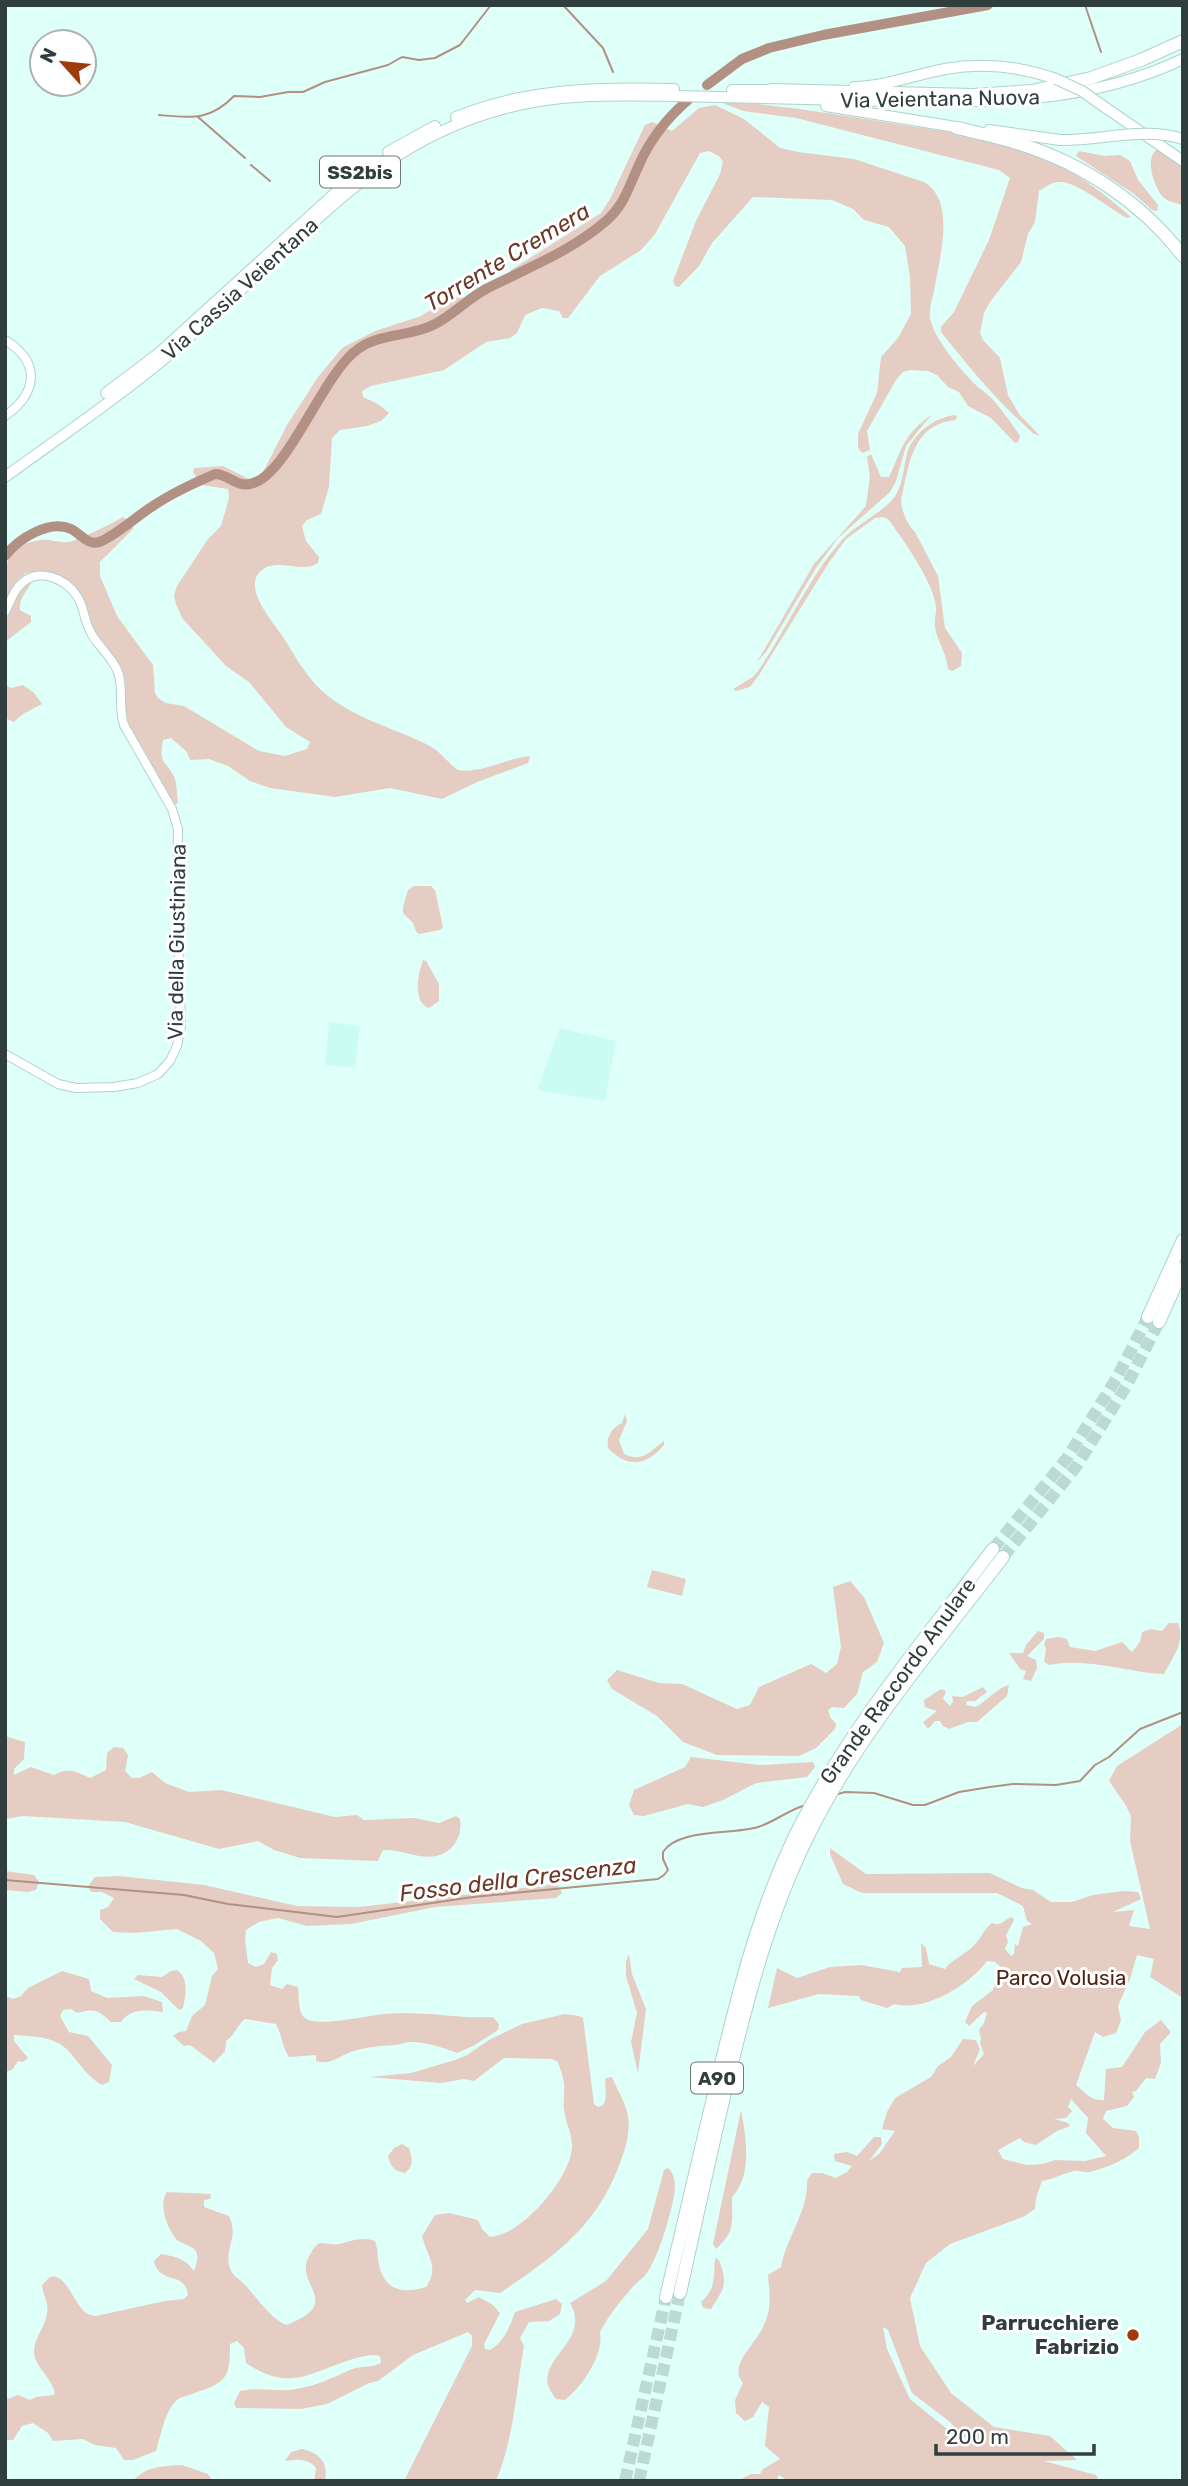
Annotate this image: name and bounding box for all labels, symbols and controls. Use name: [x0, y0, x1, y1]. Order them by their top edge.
north arrow: [28, 28, 98, 98]
text: N: [35, 44, 62, 67]
street label: Via Veientana Nuova: [840, 84, 1040, 113]
road number: SS2bis: [320, 156, 400, 188]
water label: Torrente Cremera: [419, 197, 595, 317]
street label: Via Cassia Veientana: [156, 212, 323, 365]
street label: Via della Giustiniana: [162, 844, 191, 1040]
street label: Grande Raccordo Anulare: [814, 1573, 981, 1789]
water label: Fosso della Crescenza: [398, 1851, 638, 1907]
park label: Parco Volusia: [996, 1965, 1126, 1990]
road number: A90: [691, 2062, 743, 2094]
place label: Parrucchiere Fabrizio: [981, 2310, 1119, 2359]
marker: Parrucchiere Fabrizio: [1125, 2327, 1141, 2343]
scale bar: [936, 2412, 1094, 2456]
text: 200 m: [946, 2424, 1009, 2449]

